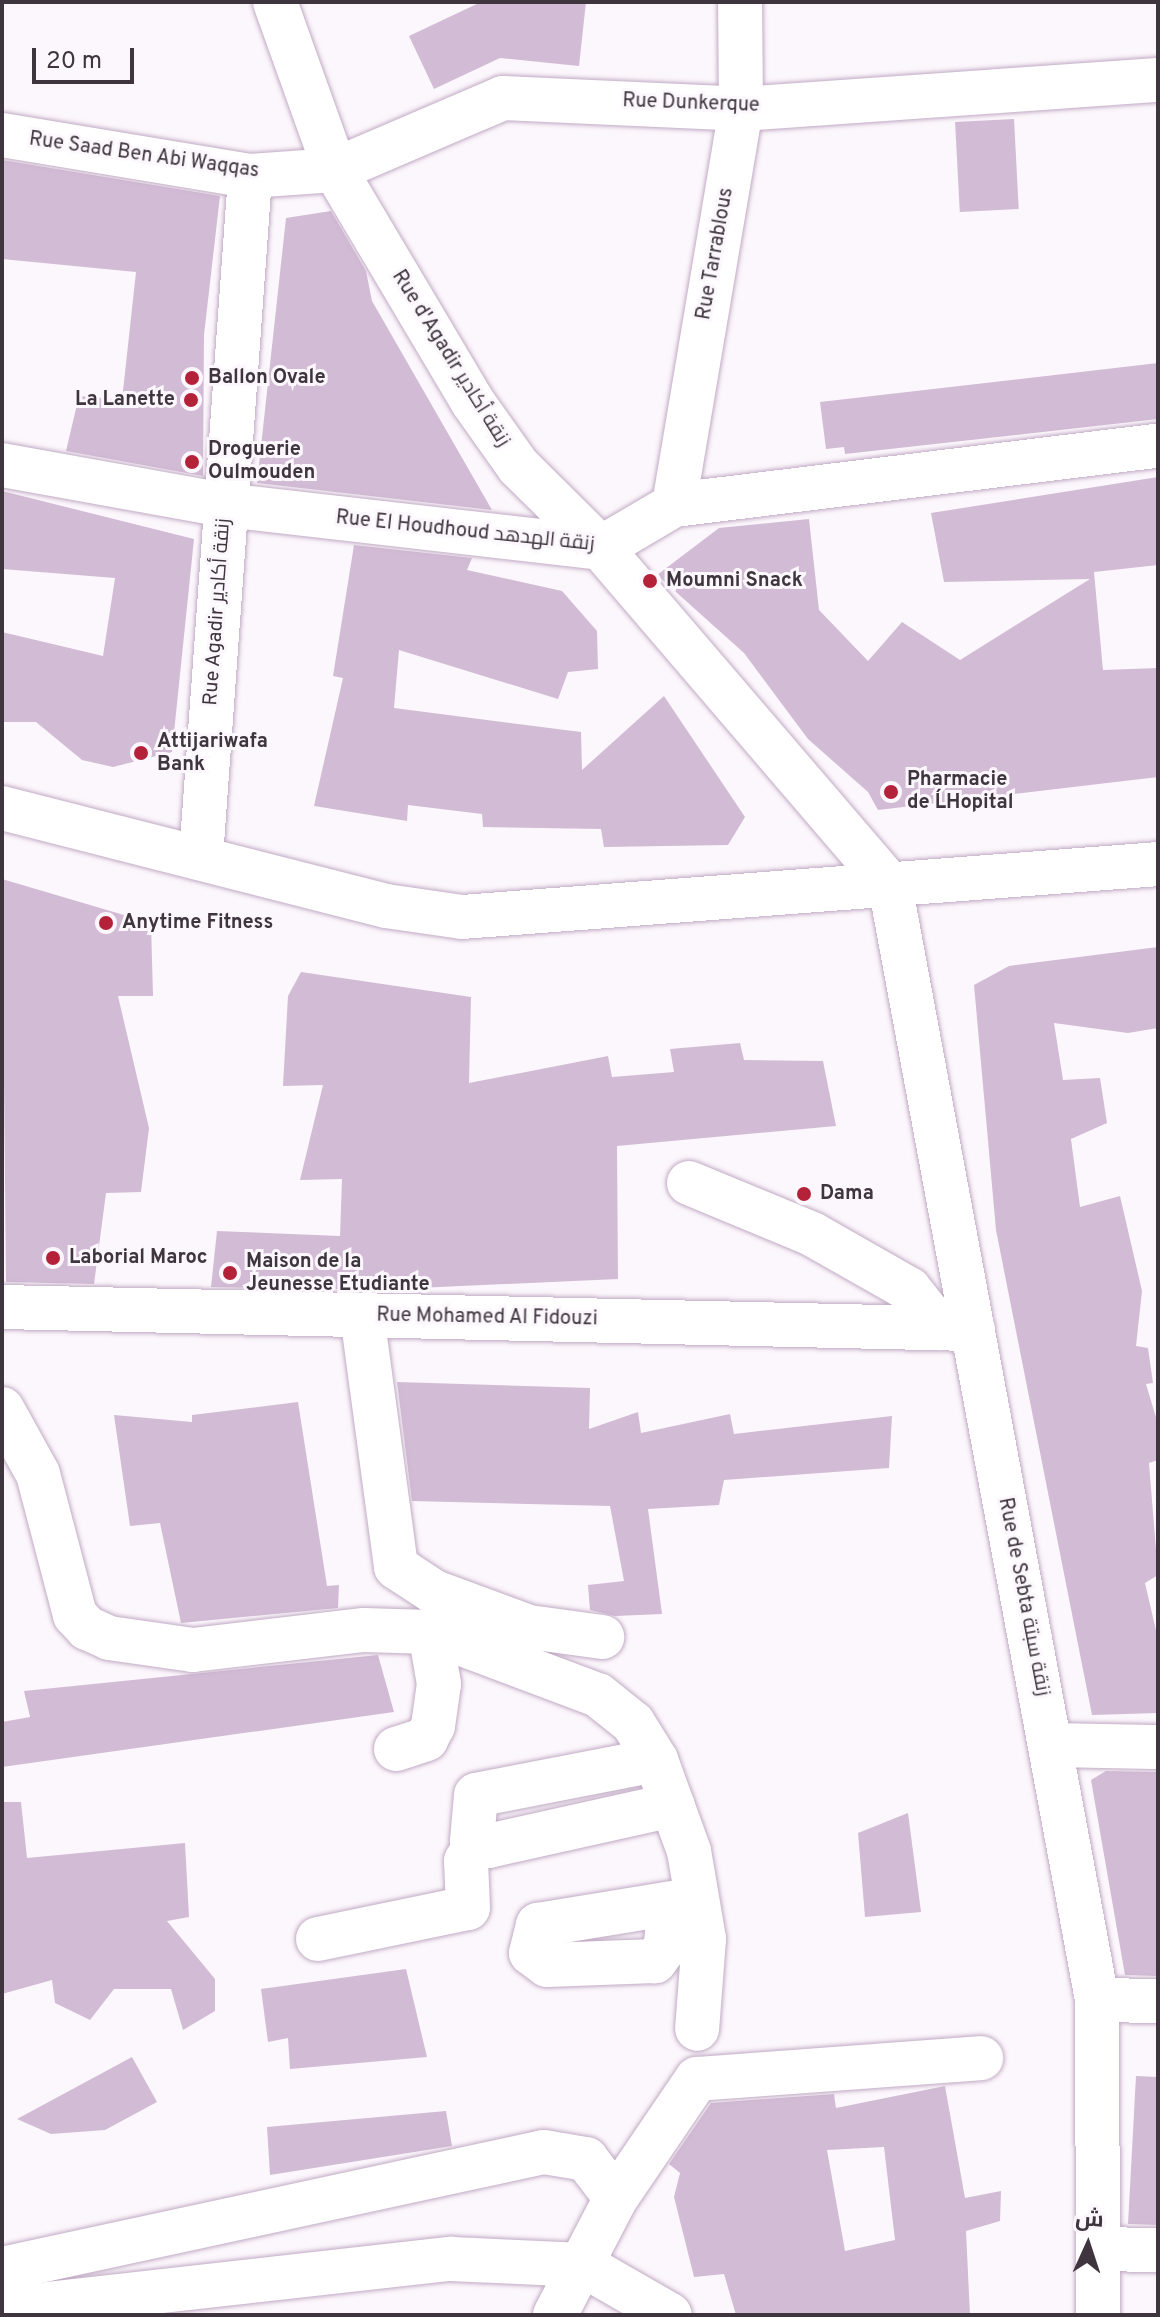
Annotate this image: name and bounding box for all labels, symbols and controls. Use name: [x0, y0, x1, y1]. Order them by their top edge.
scale bar: [36, 32, 138, 82]
text: 20 m: [46, 47, 102, 77]
street label: Rue Dunkerque: [622, 90, 760, 118]
street label: Rue Saad Ben Abi Waqqas: [27, 128, 261, 184]
street label: Rue Tarrablous: [692, 186, 740, 322]
street label: Rue d'Agadir زنقة أكادير: [386, 266, 514, 452]
place label: Ballon Ovale: [208, 366, 326, 390]
marker: Ballon Ovale: [183, 369, 201, 387]
place label: La Lanette: [75, 388, 175, 412]
marker: La Lanette: [182, 391, 200, 409]
place label: Droguerie Oulmouden: [208, 438, 315, 485]
marker: Droguerie Oulmouden: [183, 453, 201, 471]
street label: Rue El Houdhoud زنقة الهدهد: [334, 506, 596, 558]
street label: Rue Agadir زنقة أكادير: [199, 517, 237, 707]
place label: Moumni Snack: [666, 569, 803, 593]
marker: Moumni Snack: [641, 572, 659, 590]
place label: Attijariwafa Bank: [157, 730, 268, 777]
marker: Attijariwafa Bank: [132, 744, 150, 762]
place label: Pharmacie de L´Hopital: [907, 768, 1013, 815]
marker: Pharmacie de L´Hopital: [882, 783, 900, 801]
place label: Anytime Fitness: [122, 911, 273, 935]
marker: Anytime Fitness: [97, 914, 115, 932]
place label: Dama: [820, 1182, 874, 1206]
marker: Dama: [795, 1185, 813, 1203]
place label: Laborial Maroc: [69, 1246, 208, 1270]
marker: Laborial Maroc: [44, 1249, 62, 1267]
place label: Maison de la Jeunesse Etudiante: [246, 1250, 430, 1297]
marker: Maison de la Jeunesse Etudiante: [221, 1264, 239, 1282]
street label: Rue Mohamed Al Fidouzi: [376, 1304, 598, 1332]
street label: Rue de Sebta زنقة سبتة: [992, 1496, 1054, 1698]
north arrow: [1048, 2205, 1128, 2285]
text: ش: [1074, 2206, 1104, 2235]

